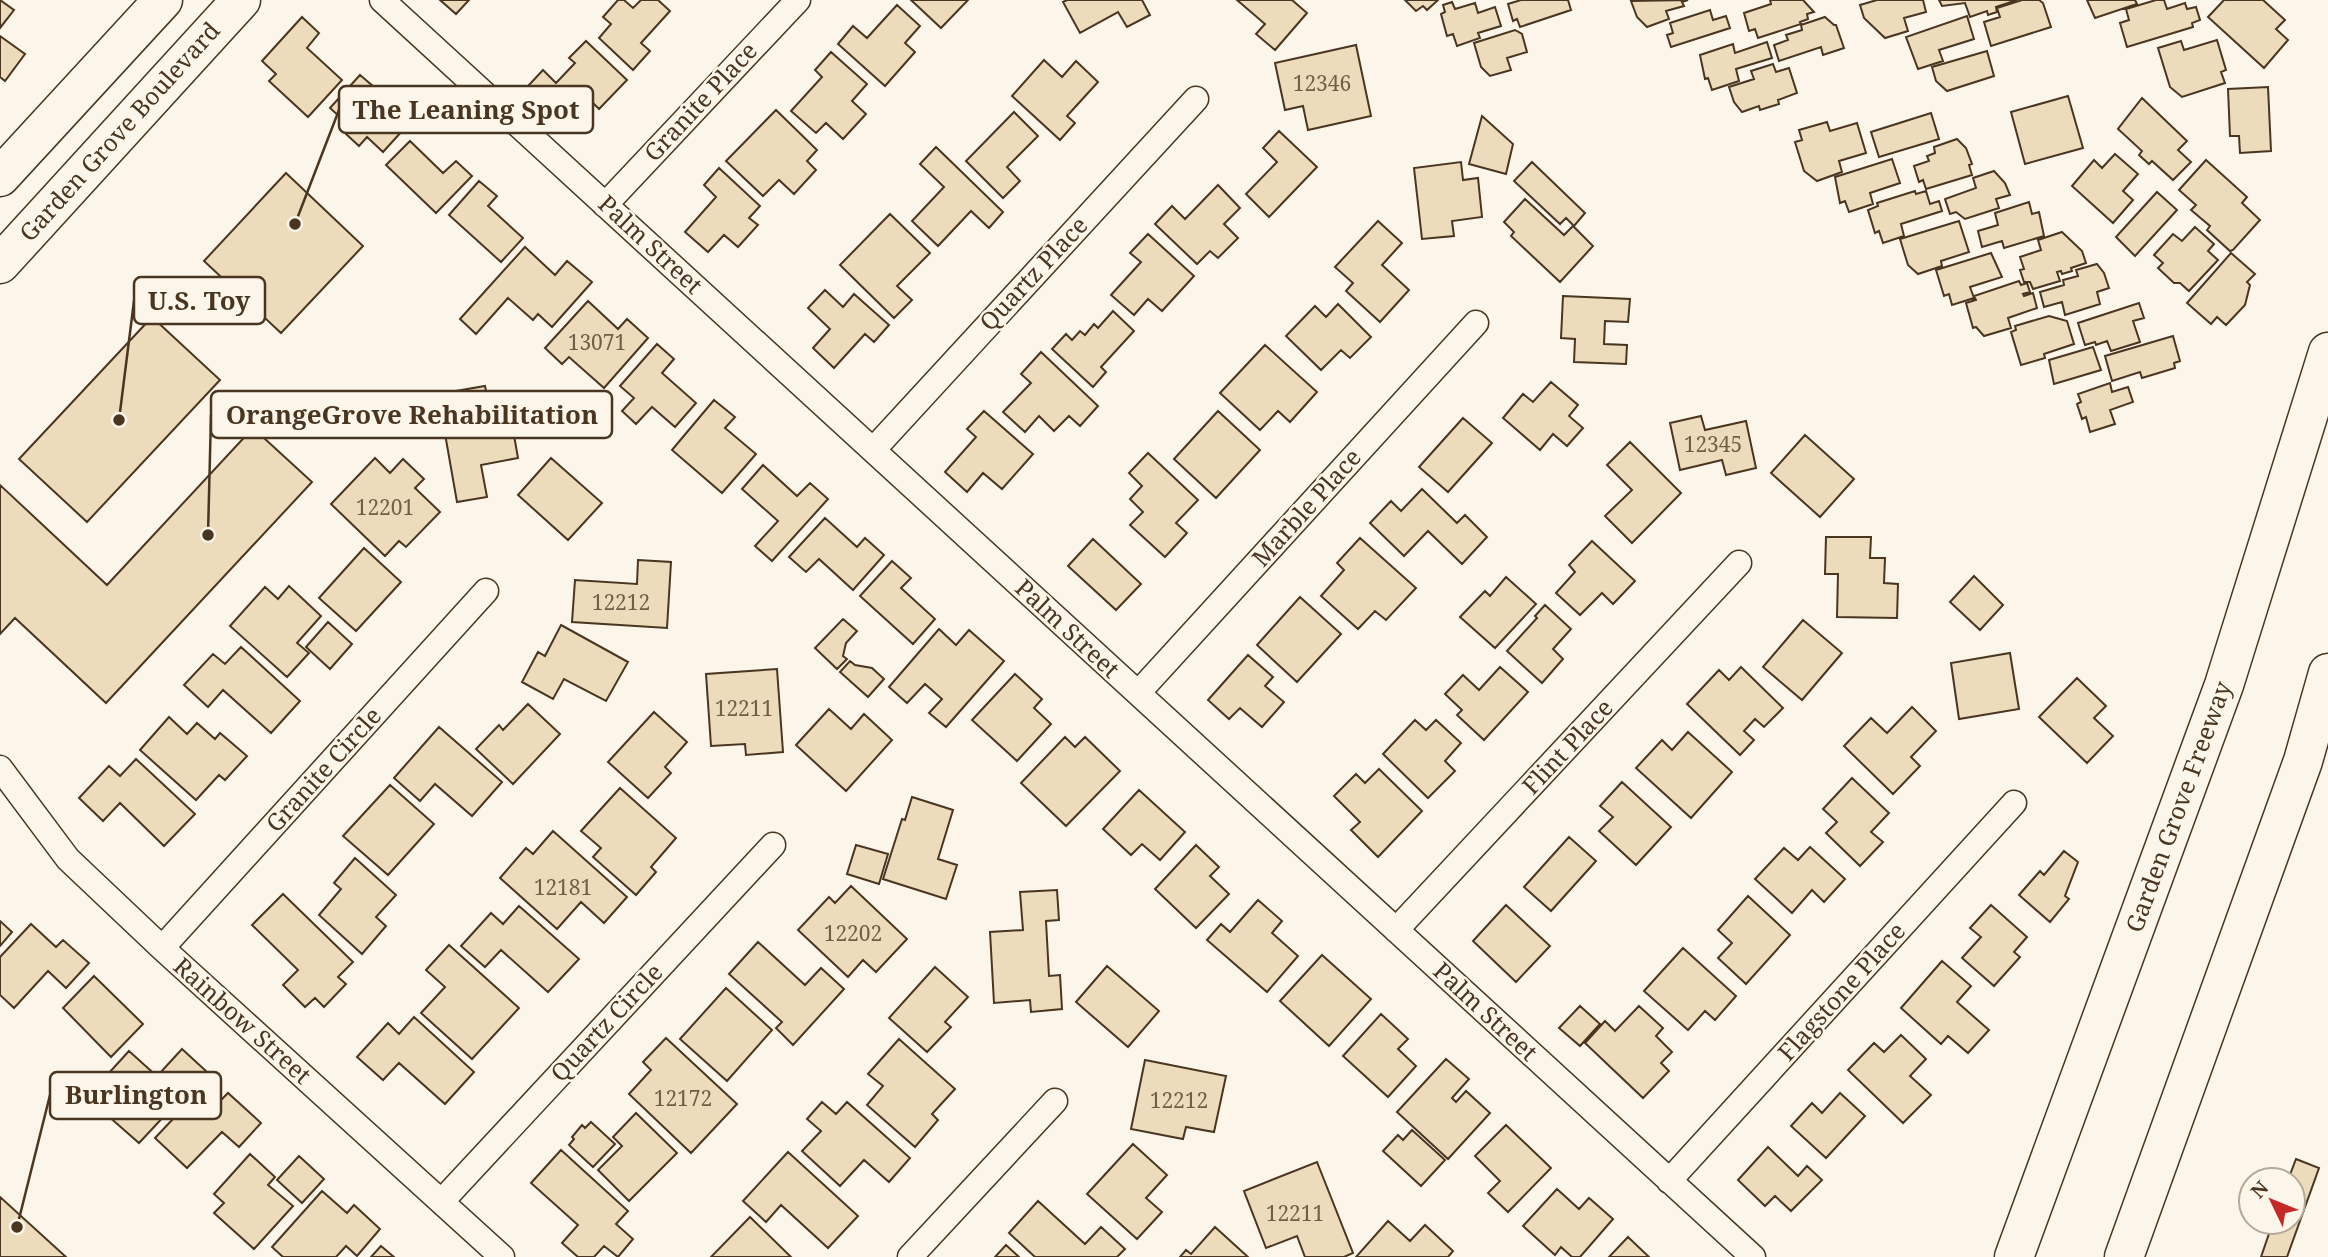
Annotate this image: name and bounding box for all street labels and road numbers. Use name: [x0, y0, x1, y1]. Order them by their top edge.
street label: Garden Grove Boulevard: [11, 14, 227, 248]
street label: Granite Place: [636, 34, 764, 168]
street label: Palm Street: [592, 187, 710, 301]
street label: Quartz Place: [971, 209, 1094, 337]
street label: Marble Place: [1244, 441, 1368, 573]
street label: Palm Street: [1009, 571, 1127, 685]
street label: Garden Grove Freeway: [2117, 676, 2239, 937]
street label: Flint Place: [1514, 691, 1620, 801]
street label: Granite Circle: [258, 699, 388, 839]
street label: Flagstone Place: [1770, 915, 1912, 1067]
street label: Rainbow Street: [167, 949, 319, 1091]
street label: Palm Street: [1427, 954, 1545, 1068]
street label: Quartz Circle: [542, 956, 669, 1088]

